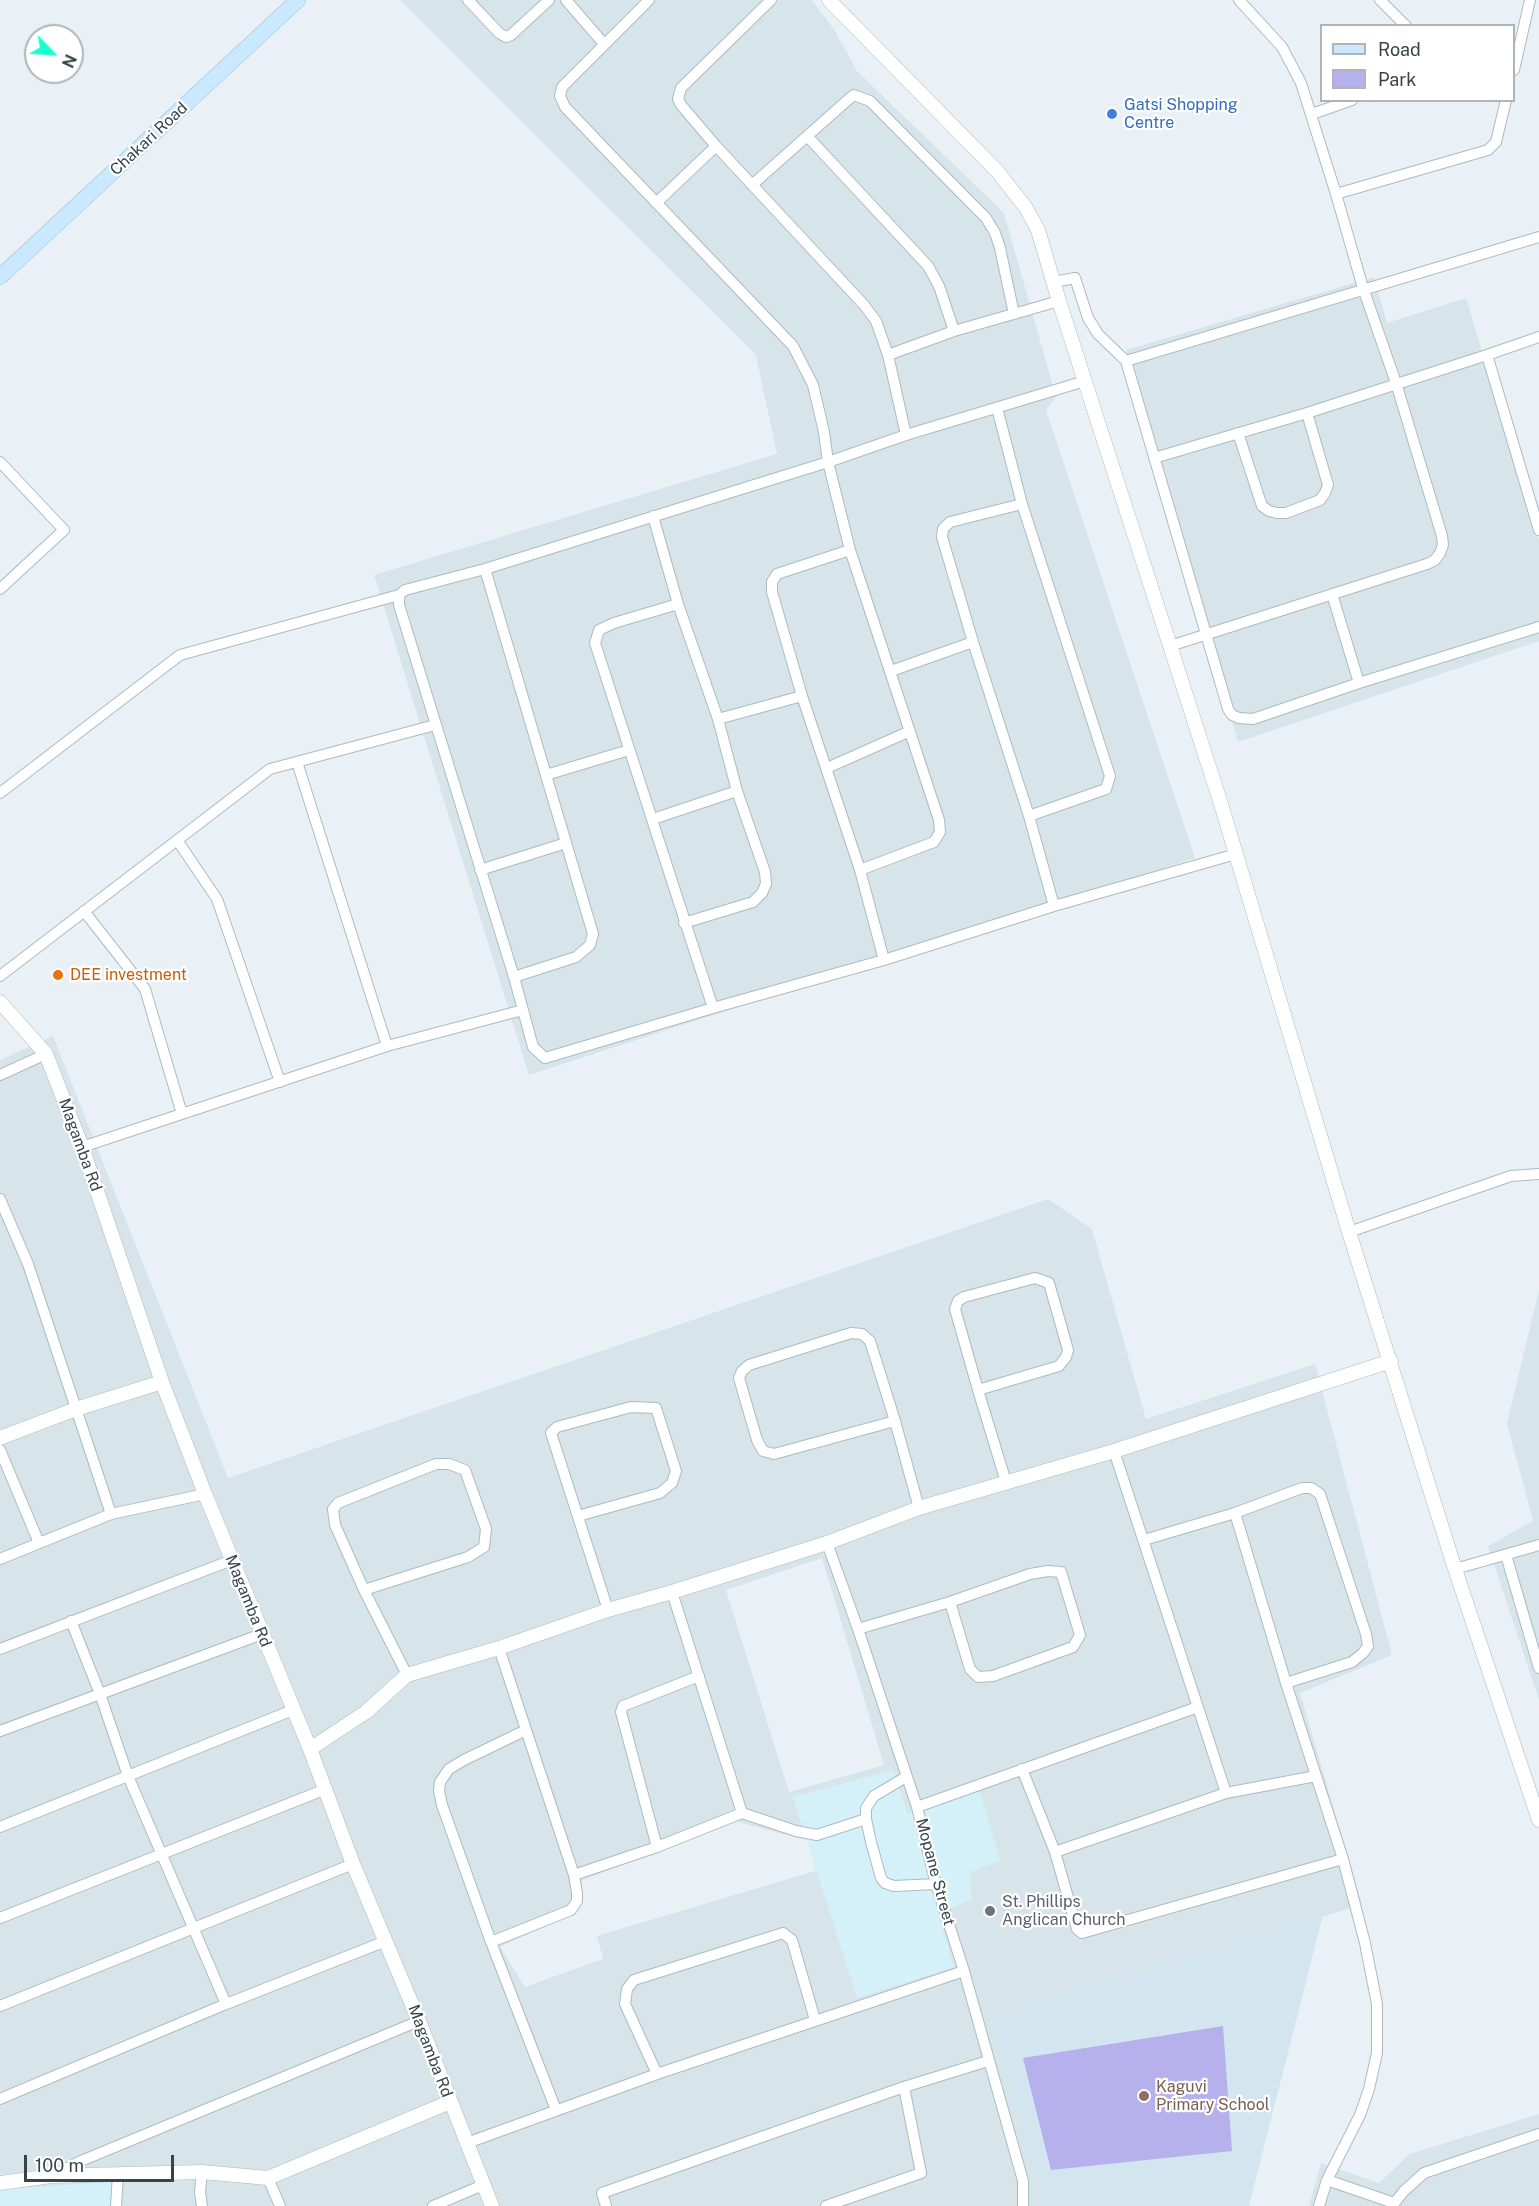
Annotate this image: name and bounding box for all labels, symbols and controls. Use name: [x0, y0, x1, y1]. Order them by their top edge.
north arrow: [24, 24, 84, 84]
legend: [1320, 24, 1515, 102]
text: Road: [1378, 39, 1421, 60]
text: N: [58, 51, 80, 71]
text: Park: [1378, 69, 1416, 90]
place label: Gatsi Shopping Centre: [1124, 95, 1238, 133]
street label: Chakari Road: [106, 98, 192, 180]
marker: Gatsi Shopping Centre: [1105, 107, 1119, 121]
place label: DEE investment: [70, 965, 187, 985]
marker: DEE investment: [51, 968, 65, 982]
street label: Magamba Rd: [54, 1096, 106, 1194]
street label: Magamba Rd: [221, 1552, 275, 1650]
street label: Mopane Street: [911, 1816, 959, 1928]
place label: St. Phillips Anglican Church: [1002, 1892, 1125, 1930]
marker: St. Phillips Anglican Church: [983, 1904, 997, 1918]
street label: Magamba Rd: [404, 2002, 456, 2100]
place label: Kaguvi Primary School: [1156, 2077, 1270, 2115]
marker: Kaguvi Primary School: [1137, 2089, 1151, 2103]
scale bar: [27, 2143, 177, 2181]
text: 100 m: [35, 2155, 84, 2176]

